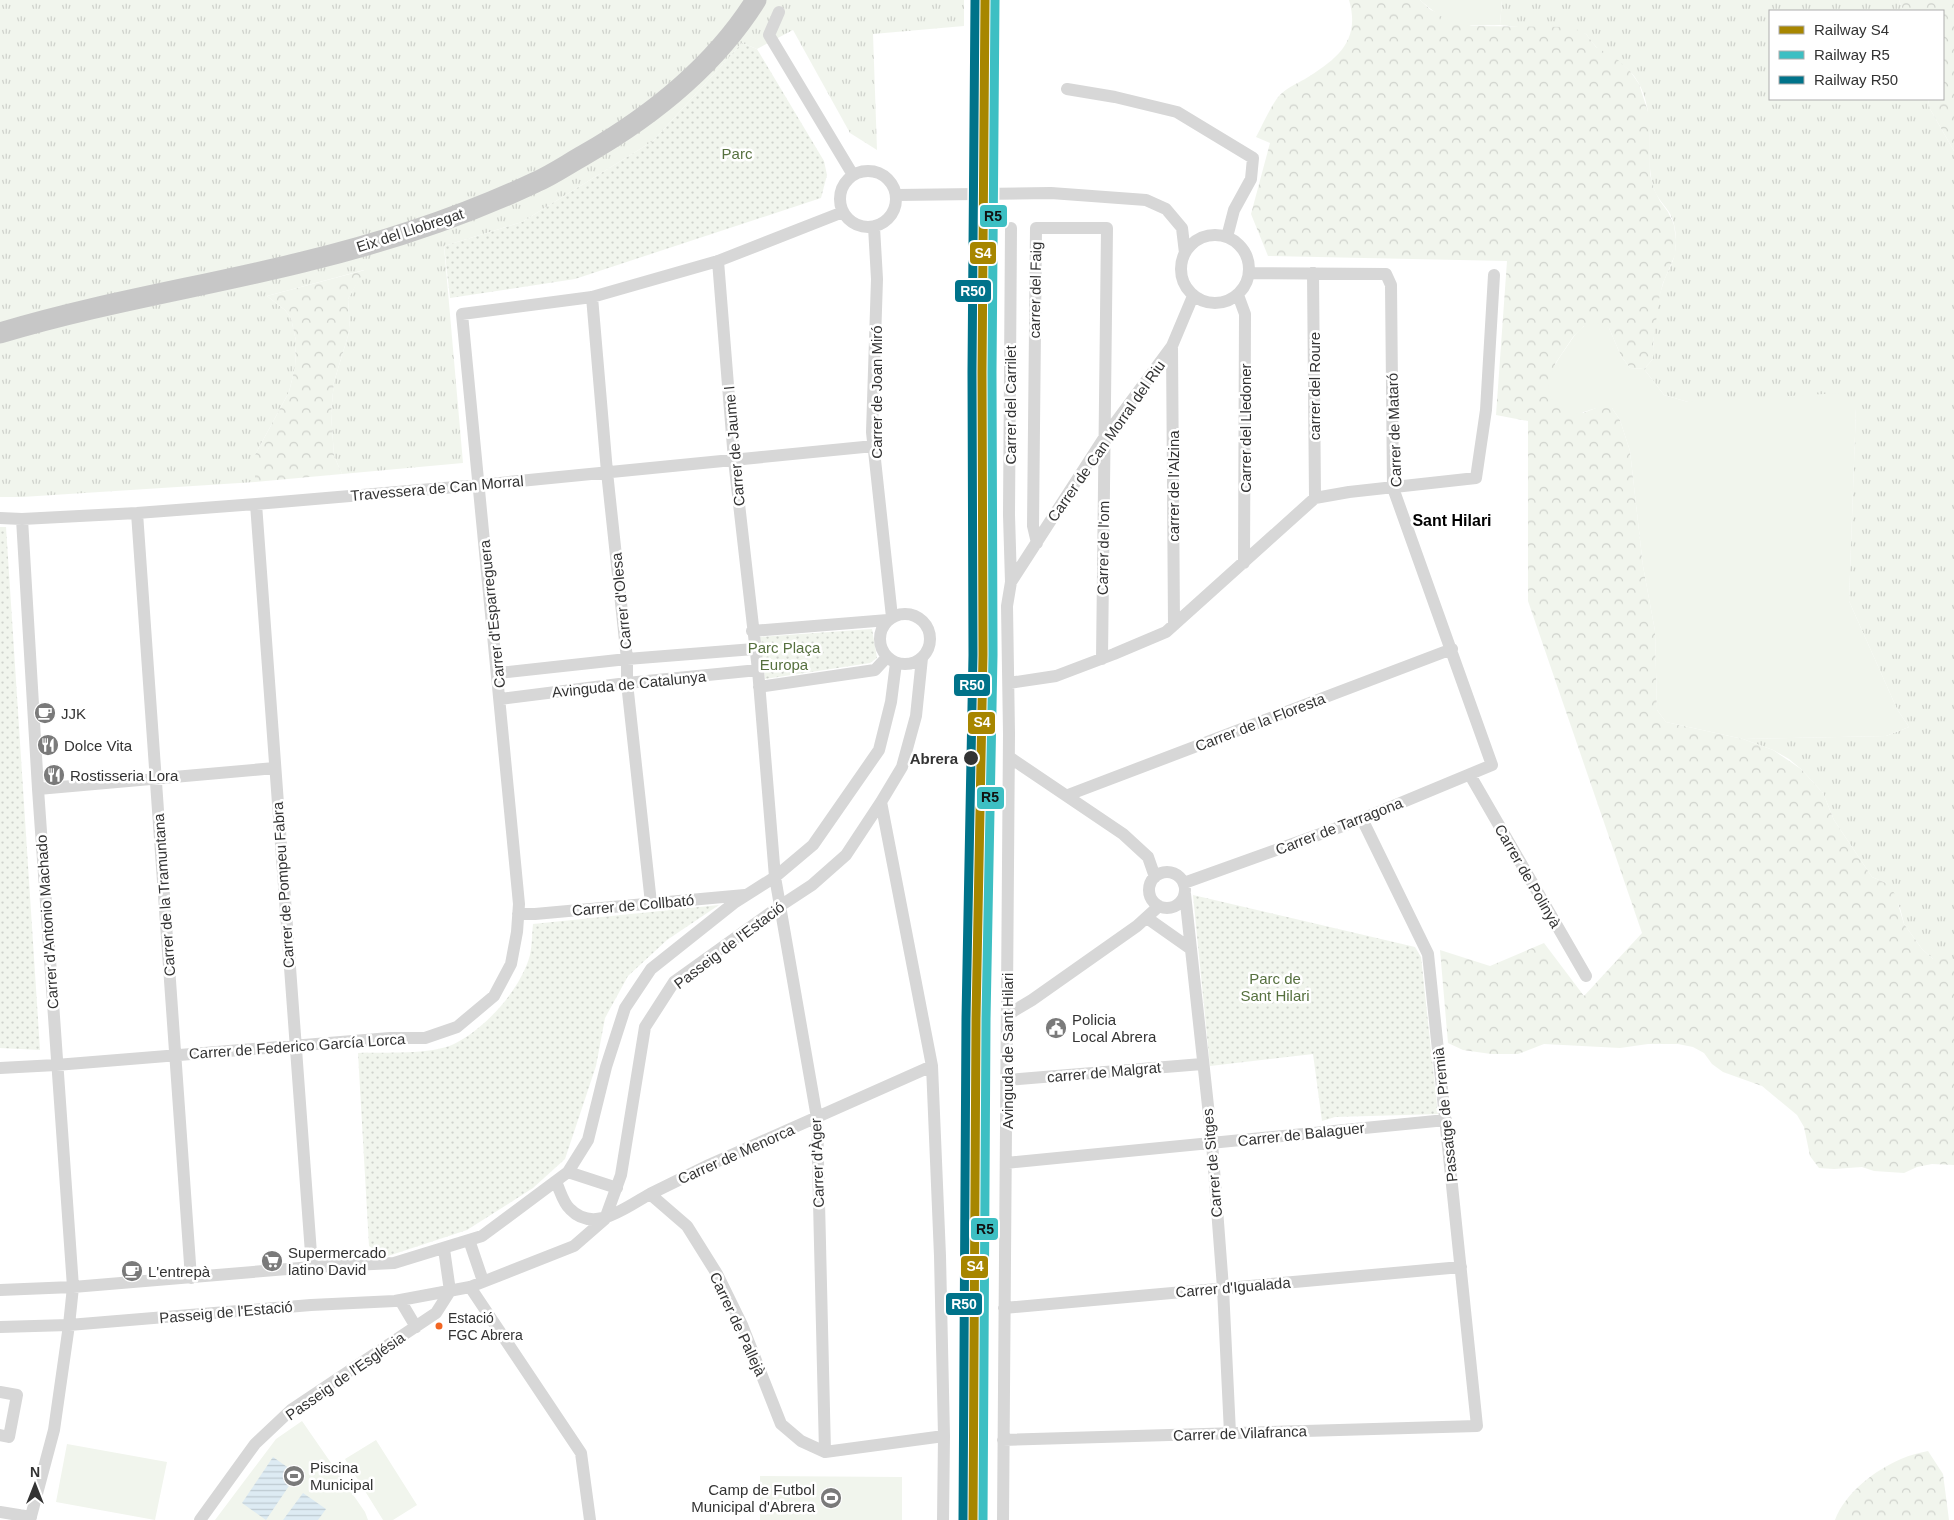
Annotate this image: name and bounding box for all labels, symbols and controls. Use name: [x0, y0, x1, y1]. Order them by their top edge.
legend: [1769, 10, 1944, 100]
text: Railway S4: [1814, 21, 1889, 38]
text: Railway R5: [1814, 46, 1890, 63]
text: Railway R50: [1814, 71, 1898, 88]
park label: Parc: [722, 145, 753, 162]
street label: Eix del Llobregat: [354, 204, 467, 255]
line badge: R5: [979, 204, 1008, 228]
text: R5: [984, 208, 1002, 224]
line badge: S4: [969, 241, 997, 265]
street label: carrer del Faig: [1026, 242, 1044, 338]
text: S4: [974, 245, 992, 261]
line badge: R50: [954, 279, 992, 303]
text: R50: [960, 283, 986, 299]
street label: Carrer de Joan Miró: [868, 325, 885, 459]
street label: carrer del Roure: [1306, 332, 1323, 440]
street label: Carrer del Carrilet: [1002, 345, 1019, 465]
street label: Carrer de Can Morral del Riu: [1044, 357, 1168, 525]
street label: Carrer del Lledoner: [1237, 363, 1254, 493]
street label: Carrer de Mataró: [1384, 373, 1404, 487]
street label: Carrer de Jaume I: [720, 385, 748, 507]
street label: carrer de l'Alzina: [1165, 430, 1182, 542]
street label: Travessera de Can Morral: [350, 472, 524, 504]
street label: Carrer de l'om: [1094, 501, 1112, 595]
district label: Sant Hilari: [1412, 512, 1492, 529]
street label: Carrer d'Esparreguera: [476, 538, 508, 689]
street label: Carrer d'Olesa: [607, 551, 635, 650]
park label: Parc Plaça Europa: [748, 639, 821, 673]
street label: Avinguda de Catalunya: [551, 667, 708, 701]
line badge: R50: [953, 673, 991, 697]
text: R50: [959, 677, 985, 693]
street label: Carrer de la Floresta: [1193, 689, 1328, 755]
cafe icon: JJK: [33, 701, 57, 725]
place label: JJK: [61, 705, 86, 722]
line badge: S4: [967, 711, 996, 735]
text: S4: [973, 714, 991, 730]
restaurant icon: Dolce Vita: [36, 733, 60, 757]
place label: Dolce Vita: [64, 737, 133, 754]
marker: Abrera: [962, 749, 980, 767]
place label: Abrera: [910, 750, 959, 767]
restaurant icon: Rostisseria Lora: [42, 763, 66, 787]
place label: Rostisseria Lora: [70, 767, 179, 784]
line badge: R5: [976, 786, 1005, 810]
text: R5: [981, 789, 999, 805]
street label: Carrer de Tarragona: [1273, 794, 1406, 858]
street label: Carrer de Pompeu Fabra: [269, 801, 297, 969]
street label: Carrer de la Tramuntana: [150, 812, 178, 977]
street label: Carrer de Polinyà: [1491, 821, 1565, 931]
street label: Carrer d'Antonio Machado: [32, 834, 62, 1010]
street label: Carrer de Collbató: [571, 891, 695, 919]
street label: Passeig de l'Estació: [670, 898, 788, 992]
park label: Parc de Sant Hilari: [1240, 970, 1310, 1004]
street label: Avinguda de Sant Hilari: [999, 973, 1016, 1129]
place label: Policia Local Abrera: [1072, 1011, 1157, 1045]
public building icon: Policia Local Abrera: [1044, 1016, 1068, 1040]
street label: Carrer de Federico García Lorca: [188, 1030, 406, 1062]
street label: Passatge de Premià: [1429, 1046, 1461, 1183]
street label: carrer de Malgrat: [1046, 1058, 1162, 1085]
street label: Carrer de Sitges: [1199, 1108, 1225, 1218]
street label: Carrer d'Àger: [807, 1118, 827, 1208]
street label: Carrer de Balaguer: [1237, 1119, 1365, 1149]
street label: Carrer de Menorca: [675, 1120, 798, 1187]
line badge: R5: [970, 1217, 999, 1241]
text: R5: [976, 1221, 994, 1237]
place label: Supermercado latino David: [288, 1244, 386, 1278]
supermarket icon: Supermercado latino David: [260, 1249, 284, 1273]
line badge: S4: [960, 1255, 989, 1279]
text: S4: [966, 1258, 984, 1274]
cafe icon: L'entrepà: [120, 1259, 144, 1283]
place label: L'entrepà: [148, 1263, 211, 1280]
street label: Carrer de Pallejà: [707, 1269, 770, 1379]
street label: Carrer d'Igualada: [1175, 1273, 1292, 1300]
line badge: R50: [945, 1292, 983, 1316]
text: R50: [951, 1296, 977, 1312]
street label: Passeig de l'Estació: [159, 1298, 293, 1326]
place label: Estació FGC Abrera: [448, 1310, 523, 1343]
marker: Estació FGC Abrera: [434, 1321, 444, 1331]
street label: Passeig de l'Església: [282, 1328, 408, 1423]
street label: Carrer de Vilafranca: [1173, 1422, 1308, 1444]
place label: Piscina Municipal: [310, 1459, 373, 1493]
north arrow: [10, 1460, 60, 1510]
text: N: [30, 1464, 40, 1480]
sports icon: Piscina Municipal: [282, 1464, 306, 1488]
place label: Camp de Futbol Municipal d'Abrera: [691, 1481, 816, 1515]
sports icon: Camp de Futbol Municipal d'Abrera: [819, 1486, 843, 1510]

